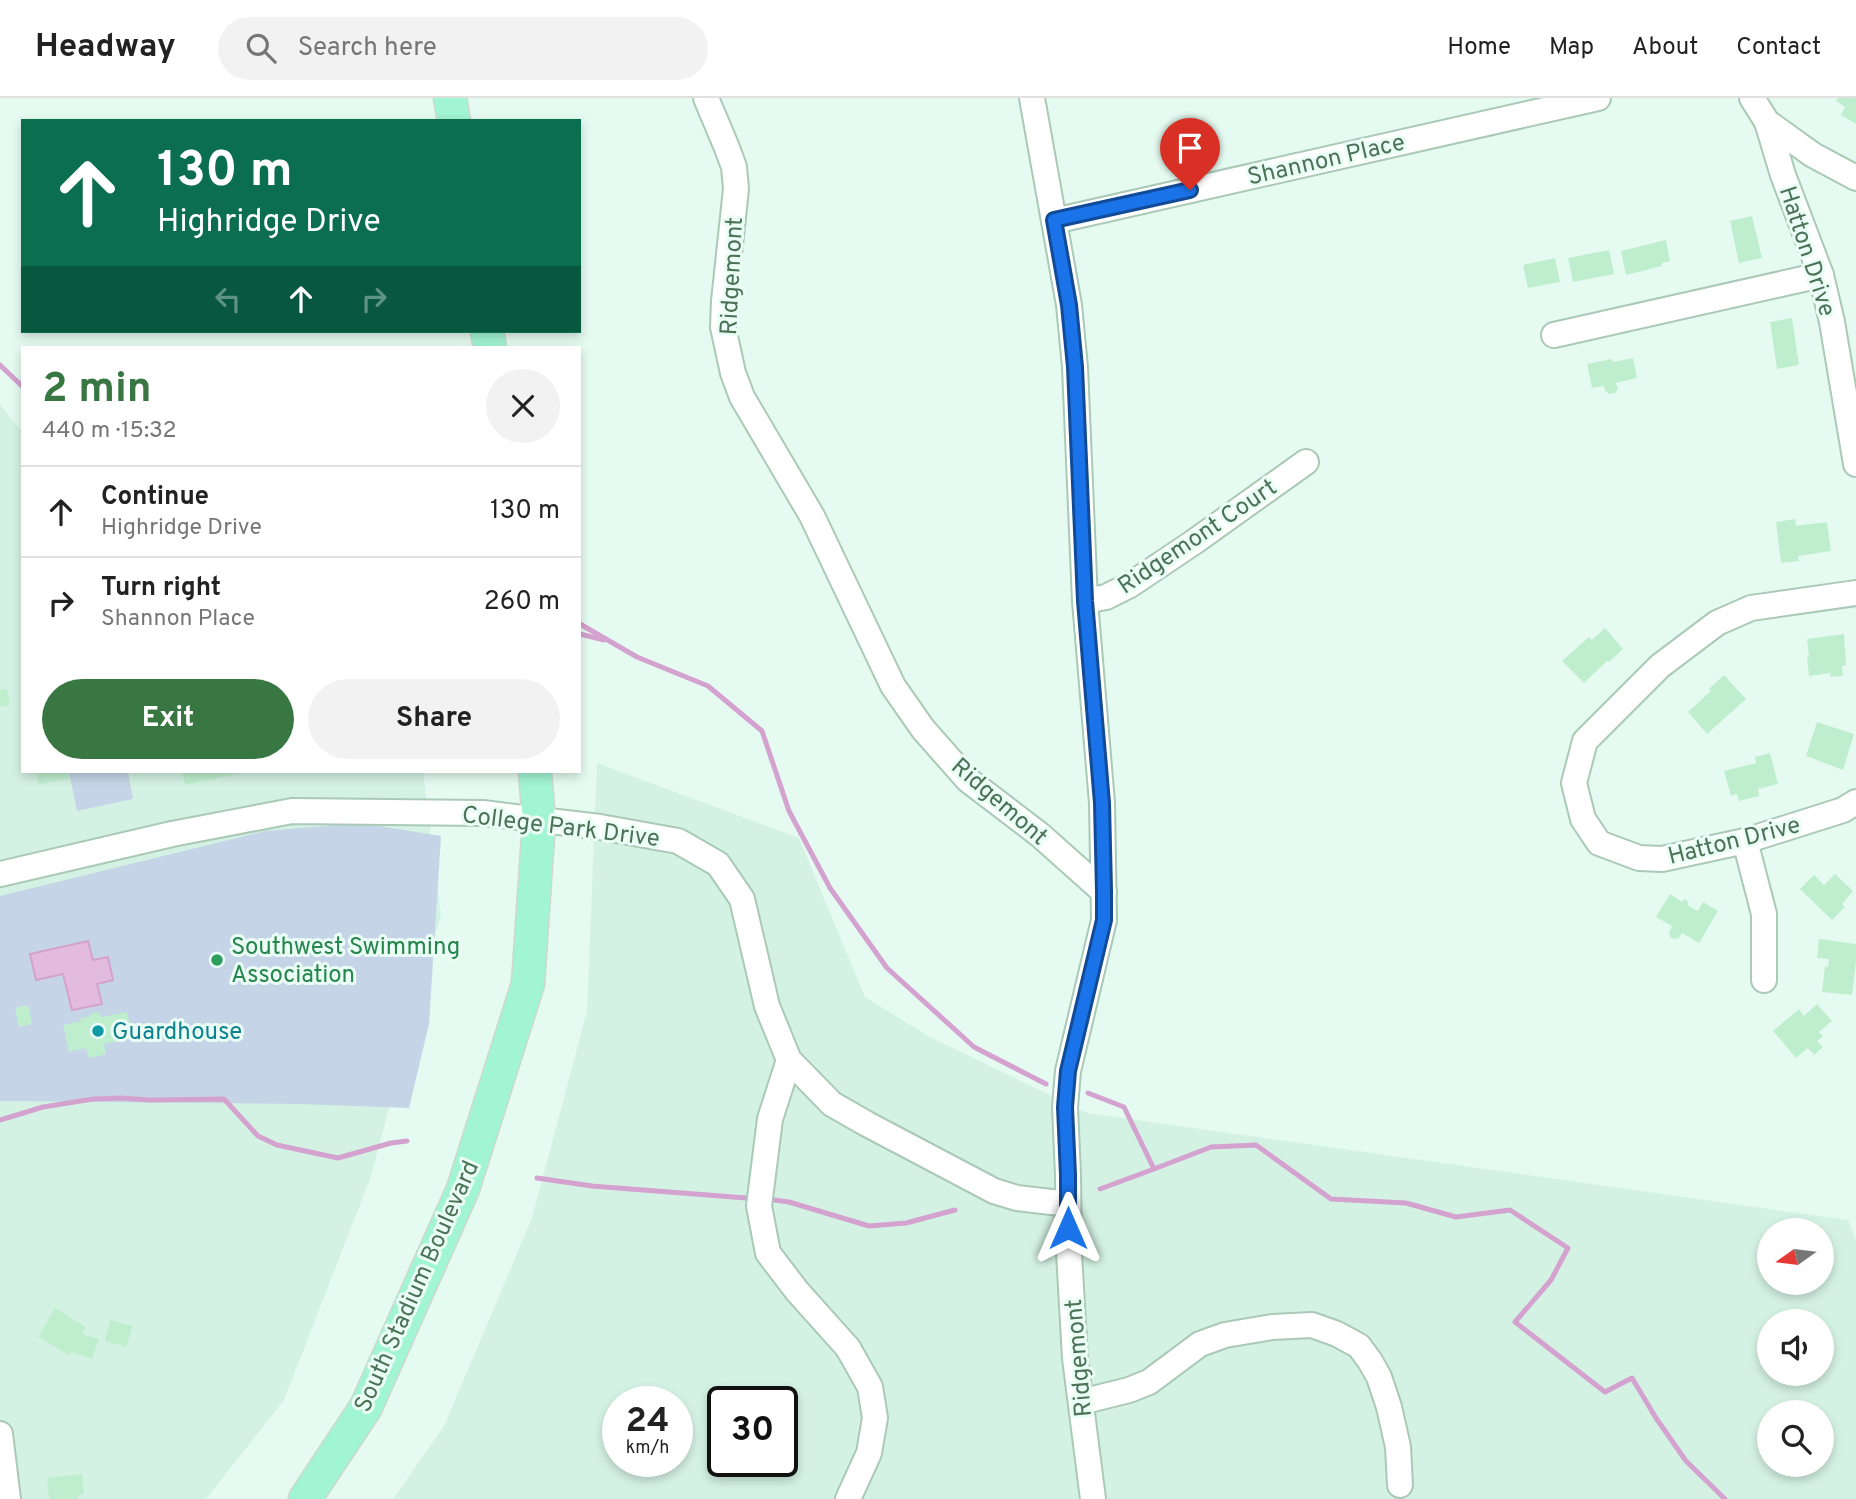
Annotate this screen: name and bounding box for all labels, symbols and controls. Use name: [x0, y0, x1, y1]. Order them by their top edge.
search box: [218, 17, 708, 80]
text: Headway: [35, 27, 176, 69]
icon: search: [242, 29, 280, 67]
text: Search here: [298, 32, 437, 65]
text: Home: [1447, 33, 1511, 63]
text: Map: [1549, 33, 1594, 63]
text: About: [1632, 33, 1698, 63]
text: Contact: [1736, 33, 1821, 63]
pin: [1160, 118, 1220, 190]
street label: Shannon Place: [1245, 128, 1408, 194]
icon: arrive: [1171, 129, 1209, 167]
text: 130 m: [157, 142, 293, 204]
icon: ahead: [42, 147, 133, 238]
street label: Hatton Drive: [1771, 183, 1841, 321]
text: Highridge Drive: [157, 203, 381, 243]
street label: Ridgemont: [715, 216, 751, 336]
icon: left: [209, 280, 247, 318]
icon: ahead: [282, 280, 320, 318]
icon: right: [355, 280, 393, 318]
text: 2 min: [42, 364, 152, 417]
button: close: [486, 369, 560, 443]
text: 440 m · 15:32: [42, 417, 177, 446]
street label: Ridgemont Court: [1113, 473, 1283, 602]
text: Continue: [101, 481, 209, 514]
icon: ahead: [42, 493, 80, 531]
text: 130 m: [490, 495, 560, 528]
text: Highridge Drive: [101, 514, 262, 543]
text: Turn right: [101, 572, 221, 605]
icon: right: [42, 584, 80, 622]
text: 260 m: [484, 586, 560, 619]
text: Shannon Place: [101, 605, 255, 634]
button: Exit: [42, 679, 294, 759]
button: Share: [308, 679, 560, 759]
street label: Ridgemont: [944, 752, 1053, 853]
street label: College Park Drive: [460, 801, 661, 855]
street label: Hatton Drive: [1665, 811, 1804, 873]
place label: Southwest Swimming Association: [231, 933, 460, 991]
marker: Southwest Swimming Association: [209, 952, 225, 968]
place label: Guardhouse: [112, 1018, 242, 1048]
marker: Guardhouse: [90, 1023, 106, 1039]
street label: South Stadium Boulevard: [349, 1156, 487, 1417]
position arrow: [1031, 1191, 1105, 1265]
north arrow: [1757, 1218, 1834, 1295]
map controls: [1757, 1218, 1834, 1477]
street label: Ridgemont: [1060, 1298, 1100, 1418]
button: sound: [1757, 1309, 1834, 1386]
speed limit sign: 30: [707, 1386, 798, 1477]
text: 24: [626, 1400, 669, 1444]
button: search: [1757, 1400, 1834, 1477]
text: km/h: [626, 1437, 669, 1460]

